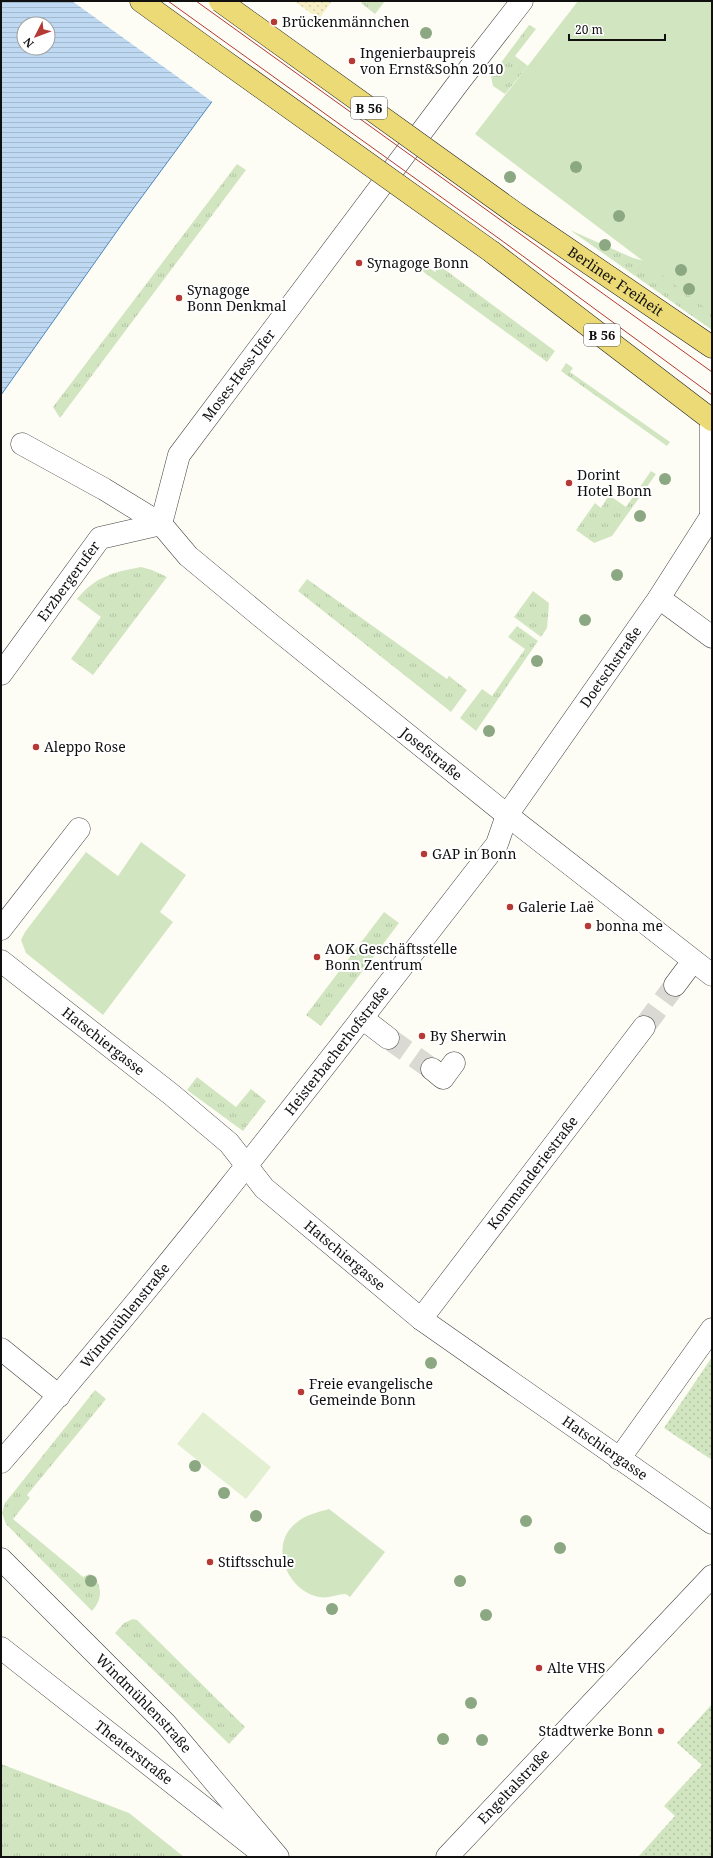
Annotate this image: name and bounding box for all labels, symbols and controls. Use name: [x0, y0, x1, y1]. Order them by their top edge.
place label: Brückenmännchen: [282, 12, 409, 31]
north arrow: [16, 16, 56, 56]
scale bar: [569, 16, 665, 42]
marker: Brückenmännchen: [269, 17, 279, 27]
text: 20 m: [575, 21, 603, 38]
text: N: [20, 35, 37, 51]
place label: Ingenierbaupreis von Ernst&Sohn 2010: [360, 43, 504, 78]
marker: Ingenierbaupreis von Ernst&Sohn 2010: [347, 56, 357, 66]
road number: B 56: [351, 97, 387, 119]
street label: Berliner Freiheit: [564, 242, 667, 320]
place label: Synagoge Bonn: [367, 253, 469, 272]
marker: Synagoge Bonn: [354, 258, 364, 268]
place label: Synagoge Bonn Denkmal: [187, 280, 287, 315]
marker: Synagoge Bonn Denkmal: [174, 293, 184, 303]
road number: B 56: [584, 324, 620, 346]
street label: Moses-Hess-Ufer: [198, 325, 279, 425]
place label: Dorint Hotel Bonn: [577, 465, 652, 500]
marker: Dorint Hotel Bonn: [564, 478, 574, 488]
street label: Erzbergerufer: [33, 536, 104, 625]
street label: Doetschstraße: [575, 622, 645, 711]
street label: Josefstraße: [396, 722, 466, 784]
place label: Aleppo Rose: [44, 737, 126, 756]
marker: Aleppo Rose: [31, 742, 41, 752]
place label: GAP in Bonn: [432, 844, 516, 863]
marker: GAP in Bonn: [419, 849, 429, 859]
place label: Galerie Laë: [518, 897, 594, 916]
marker: Galerie Laë: [505, 902, 515, 912]
place label: bonna me: [596, 916, 663, 935]
marker: bonna me: [583, 921, 593, 931]
place label: AOK Geschäftsstelle Bonn Zentrum: [325, 939, 457, 974]
marker: AOK Geschäftsstelle Bonn Zentrum: [312, 952, 322, 962]
street label: Heisterbacherhofstraße: [280, 982, 393, 1119]
street label: Hatschiergasse: [58, 1002, 149, 1079]
place label: By Sherwin: [430, 1026, 507, 1045]
marker: By Sherwin: [417, 1031, 427, 1041]
street label: Kommanderiestraße: [483, 1112, 582, 1233]
street label: Hatschiergasse: [301, 1216, 390, 1294]
street label: Windmühlenstraße: [76, 1259, 174, 1372]
place label: Freie evangelische Gemeinde Bonn: [309, 1374, 433, 1409]
marker: Freie evangelische Gemeinde Bonn: [296, 1387, 306, 1397]
street label: Hatschiergasse: [559, 1411, 652, 1484]
place label: Stiftsschule: [218, 1552, 294, 1571]
marker: Stiftsschule: [205, 1557, 215, 1567]
street label: Windmühlenstraße: [92, 1649, 196, 1757]
place label: Alte VHS: [547, 1658, 605, 1677]
marker: Alte VHS: [534, 1663, 544, 1673]
street label: Theaterstraße: [91, 1716, 177, 1789]
place label: Stadtwerke Bonn: [539, 1721, 653, 1740]
marker: Stadtwerke Bonn: [656, 1726, 666, 1736]
street label: Engeltalstraße: [473, 1745, 553, 1828]

